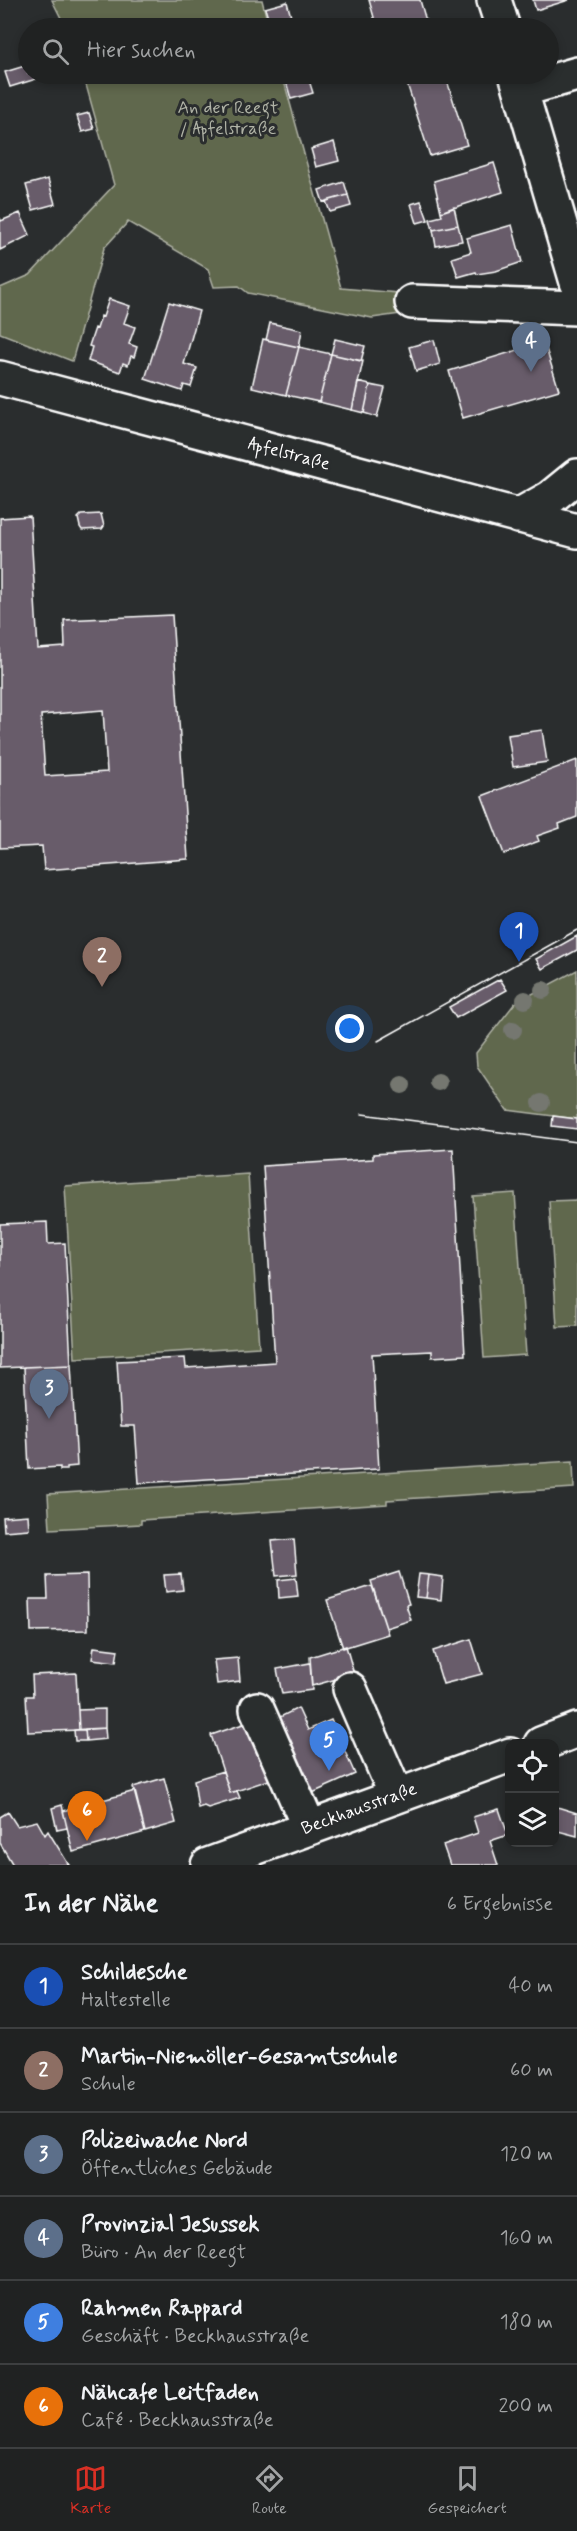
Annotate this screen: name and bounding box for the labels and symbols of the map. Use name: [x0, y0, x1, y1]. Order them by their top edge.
park label: An der Reegt / Apfelstraße: [177, 96, 279, 142]
pin: 4: [512, 322, 550, 372]
street label: Apfelstraße: [245, 432, 333, 477]
pin: 1: [500, 912, 538, 962]
pin: 2: [82, 938, 122, 987]
your location: [335, 1014, 364, 1043]
pin: 3: [29, 1370, 68, 1419]
pin: 5: [310, 1722, 348, 1771]
street label: Beckhausstraße: [298, 1777, 420, 1841]
pin: 6: [68, 1792, 106, 1841]

